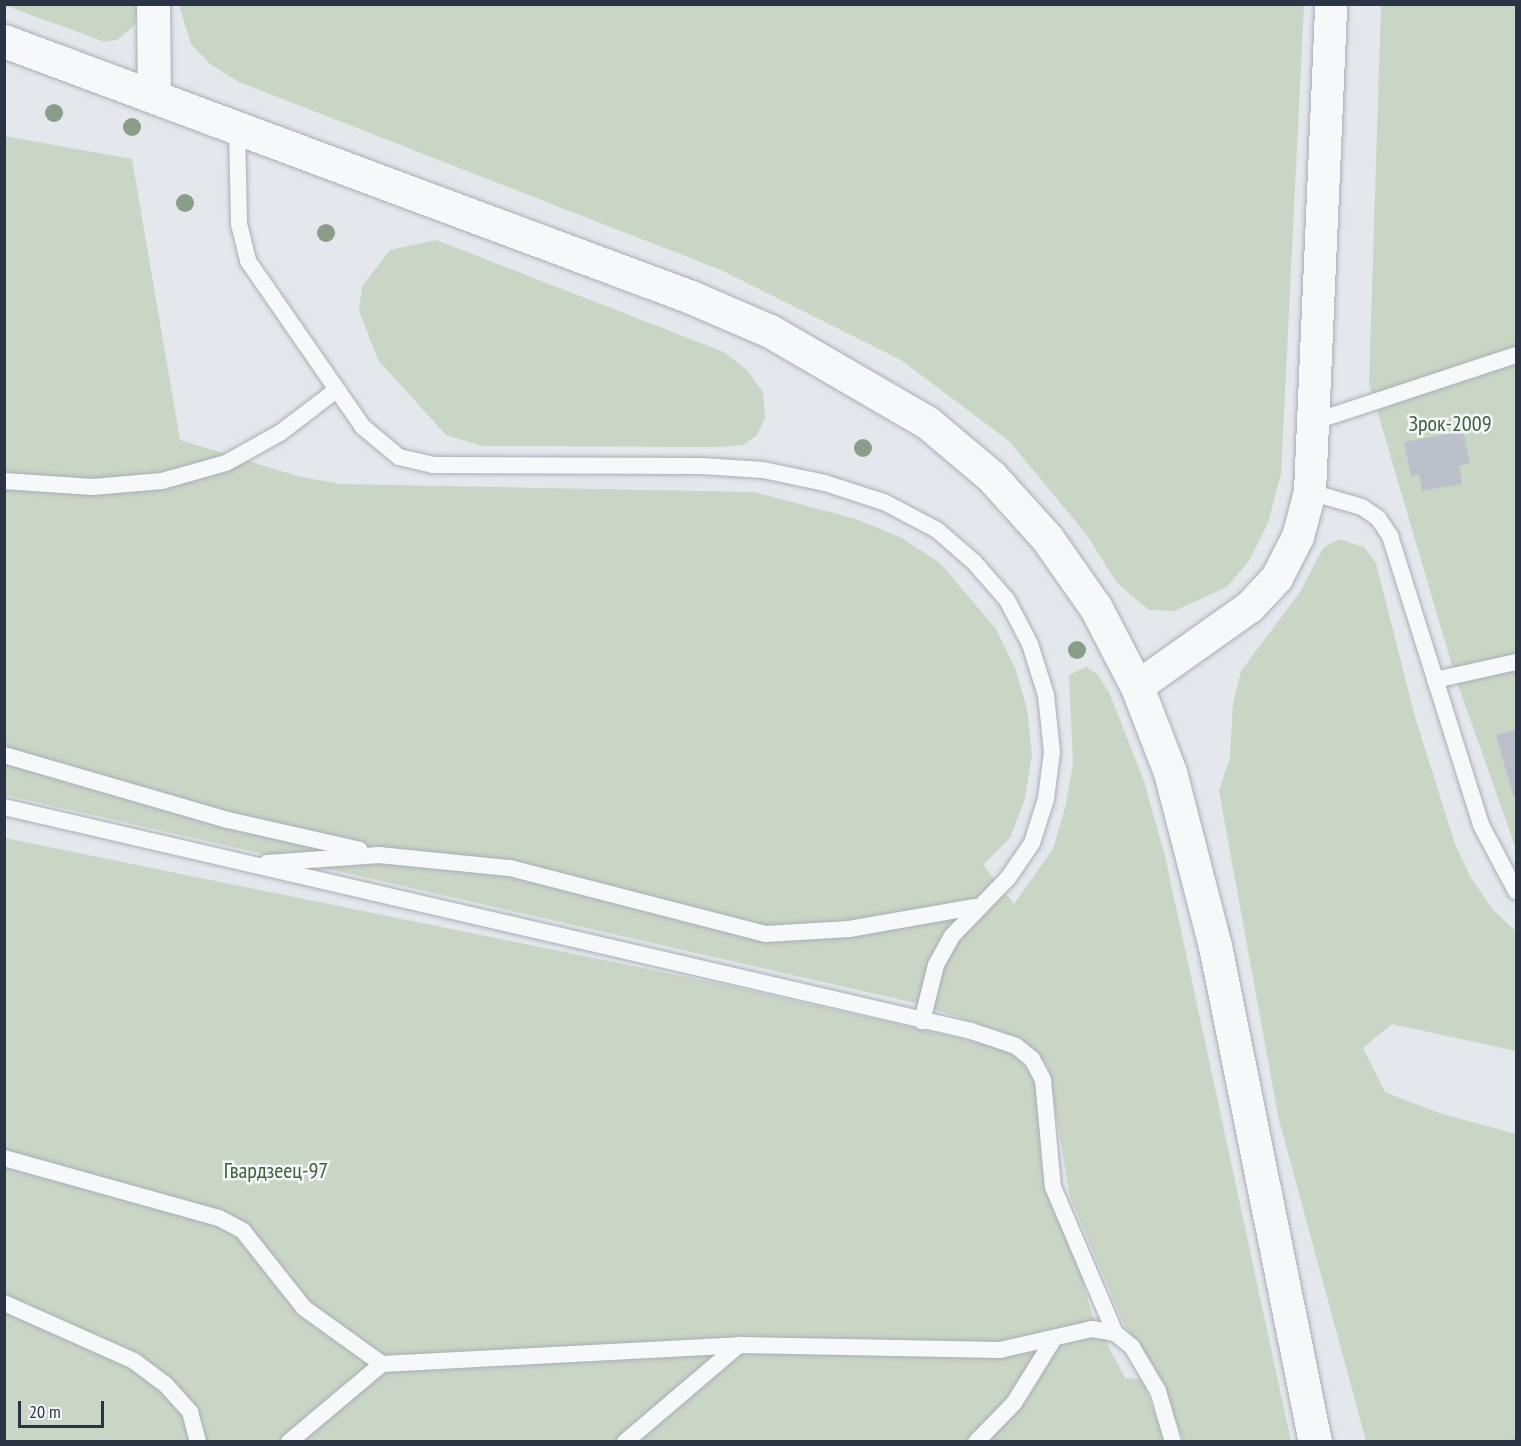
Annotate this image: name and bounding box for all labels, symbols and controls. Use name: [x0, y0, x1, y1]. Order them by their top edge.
park label: Зрок-2009: [1408, 411, 1492, 437]
park label: Гвардзеец-97: [224, 1158, 328, 1184]
scale bar: [21, 1389, 106, 1427]
text: 20 m: [29, 1400, 61, 1423]

